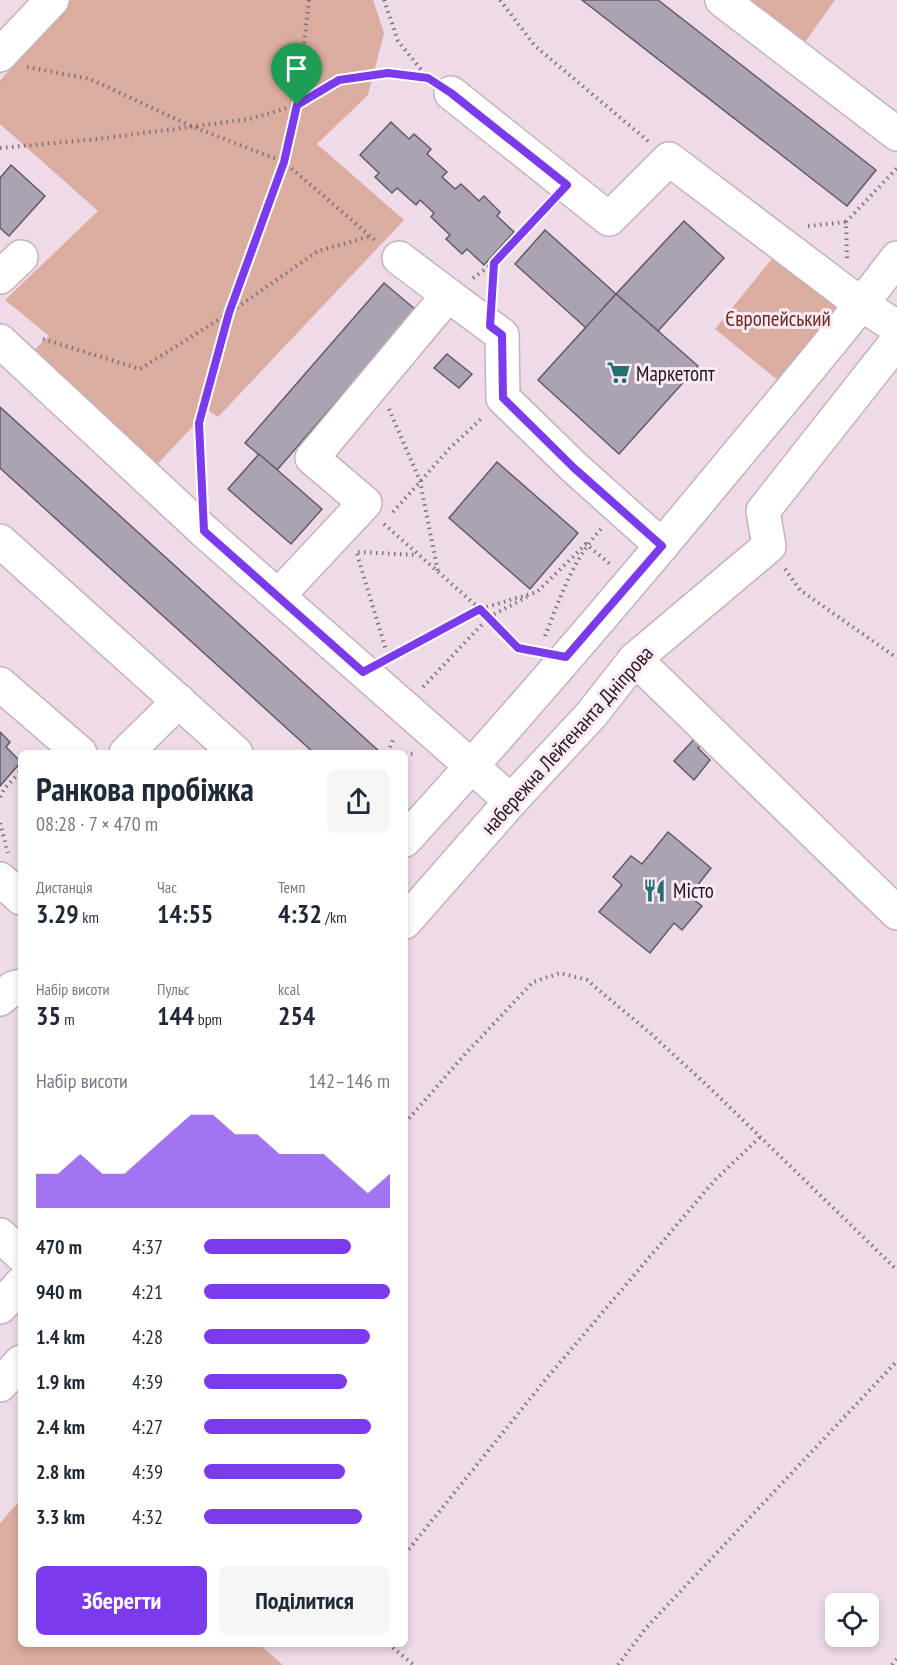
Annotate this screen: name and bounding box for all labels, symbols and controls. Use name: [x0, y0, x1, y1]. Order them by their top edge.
pin: [271, 43, 322, 105]
icon: arrive: [280, 52, 313, 85]
park label: Європейський: [725, 305, 831, 332]
supermarket icon: Маркетопт: [605, 360, 631, 386]
place label: Маркетопт: [636, 360, 715, 387]
street label: набережна Лейтенанта Дніпрова: [475, 640, 659, 840]
text: Ранкова пробіжка: [36, 767, 254, 810]
button: share: [327, 770, 390, 833]
text: 08:28 · 7 × 470 m: [36, 811, 158, 837]
text: Дистанція: [36, 877, 92, 897]
text: Час: [157, 877, 177, 897]
text: Темп: [278, 877, 305, 897]
restaurant icon: Місто: [642, 877, 668, 903]
place label: Місто: [673, 877, 714, 904]
text: 3.29: [36, 897, 79, 930]
text: 14:55: [157, 897, 213, 930]
text: 4:32: [278, 897, 322, 930]
text: km: [79, 907, 99, 927]
text: /km: [322, 907, 347, 927]
text: Набір висоти: [36, 979, 109, 999]
text: Пульс: [157, 979, 189, 999]
text: kcal: [278, 979, 300, 999]
text: 35: [36, 999, 61, 1032]
text: 144: [157, 999, 194, 1032]
text: 254: [278, 999, 315, 1032]
text: m: [61, 1009, 75, 1029]
text: bpm: [194, 1009, 222, 1029]
text: Набір висоти: [36, 1068, 128, 1094]
text: 142–146 m: [308, 1068, 390, 1094]
text: 470 m: [36, 1234, 82, 1260]
text: 4:37: [132, 1234, 163, 1260]
text: 940 m: [36, 1279, 82, 1305]
text: 4:21: [132, 1279, 163, 1305]
text: 1.4 km: [36, 1324, 85, 1350]
text: 4:28: [132, 1324, 163, 1350]
text: 1.9 km: [36, 1369, 85, 1395]
text: 4:39: [132, 1369, 163, 1395]
text: 2.4 km: [36, 1414, 85, 1440]
text: 4:27: [132, 1414, 163, 1440]
text: 2.8 km: [36, 1459, 85, 1485]
text: 4:39: [132, 1459, 163, 1485]
text: 3.3 km: [36, 1504, 85, 1530]
text: 4:32: [132, 1504, 163, 1530]
button: Зберегти: [36, 1566, 207, 1635]
button: Поділитися: [219, 1566, 390, 1635]
map controls: [825, 1593, 879, 1647]
button: locate: [825, 1593, 879, 1647]

